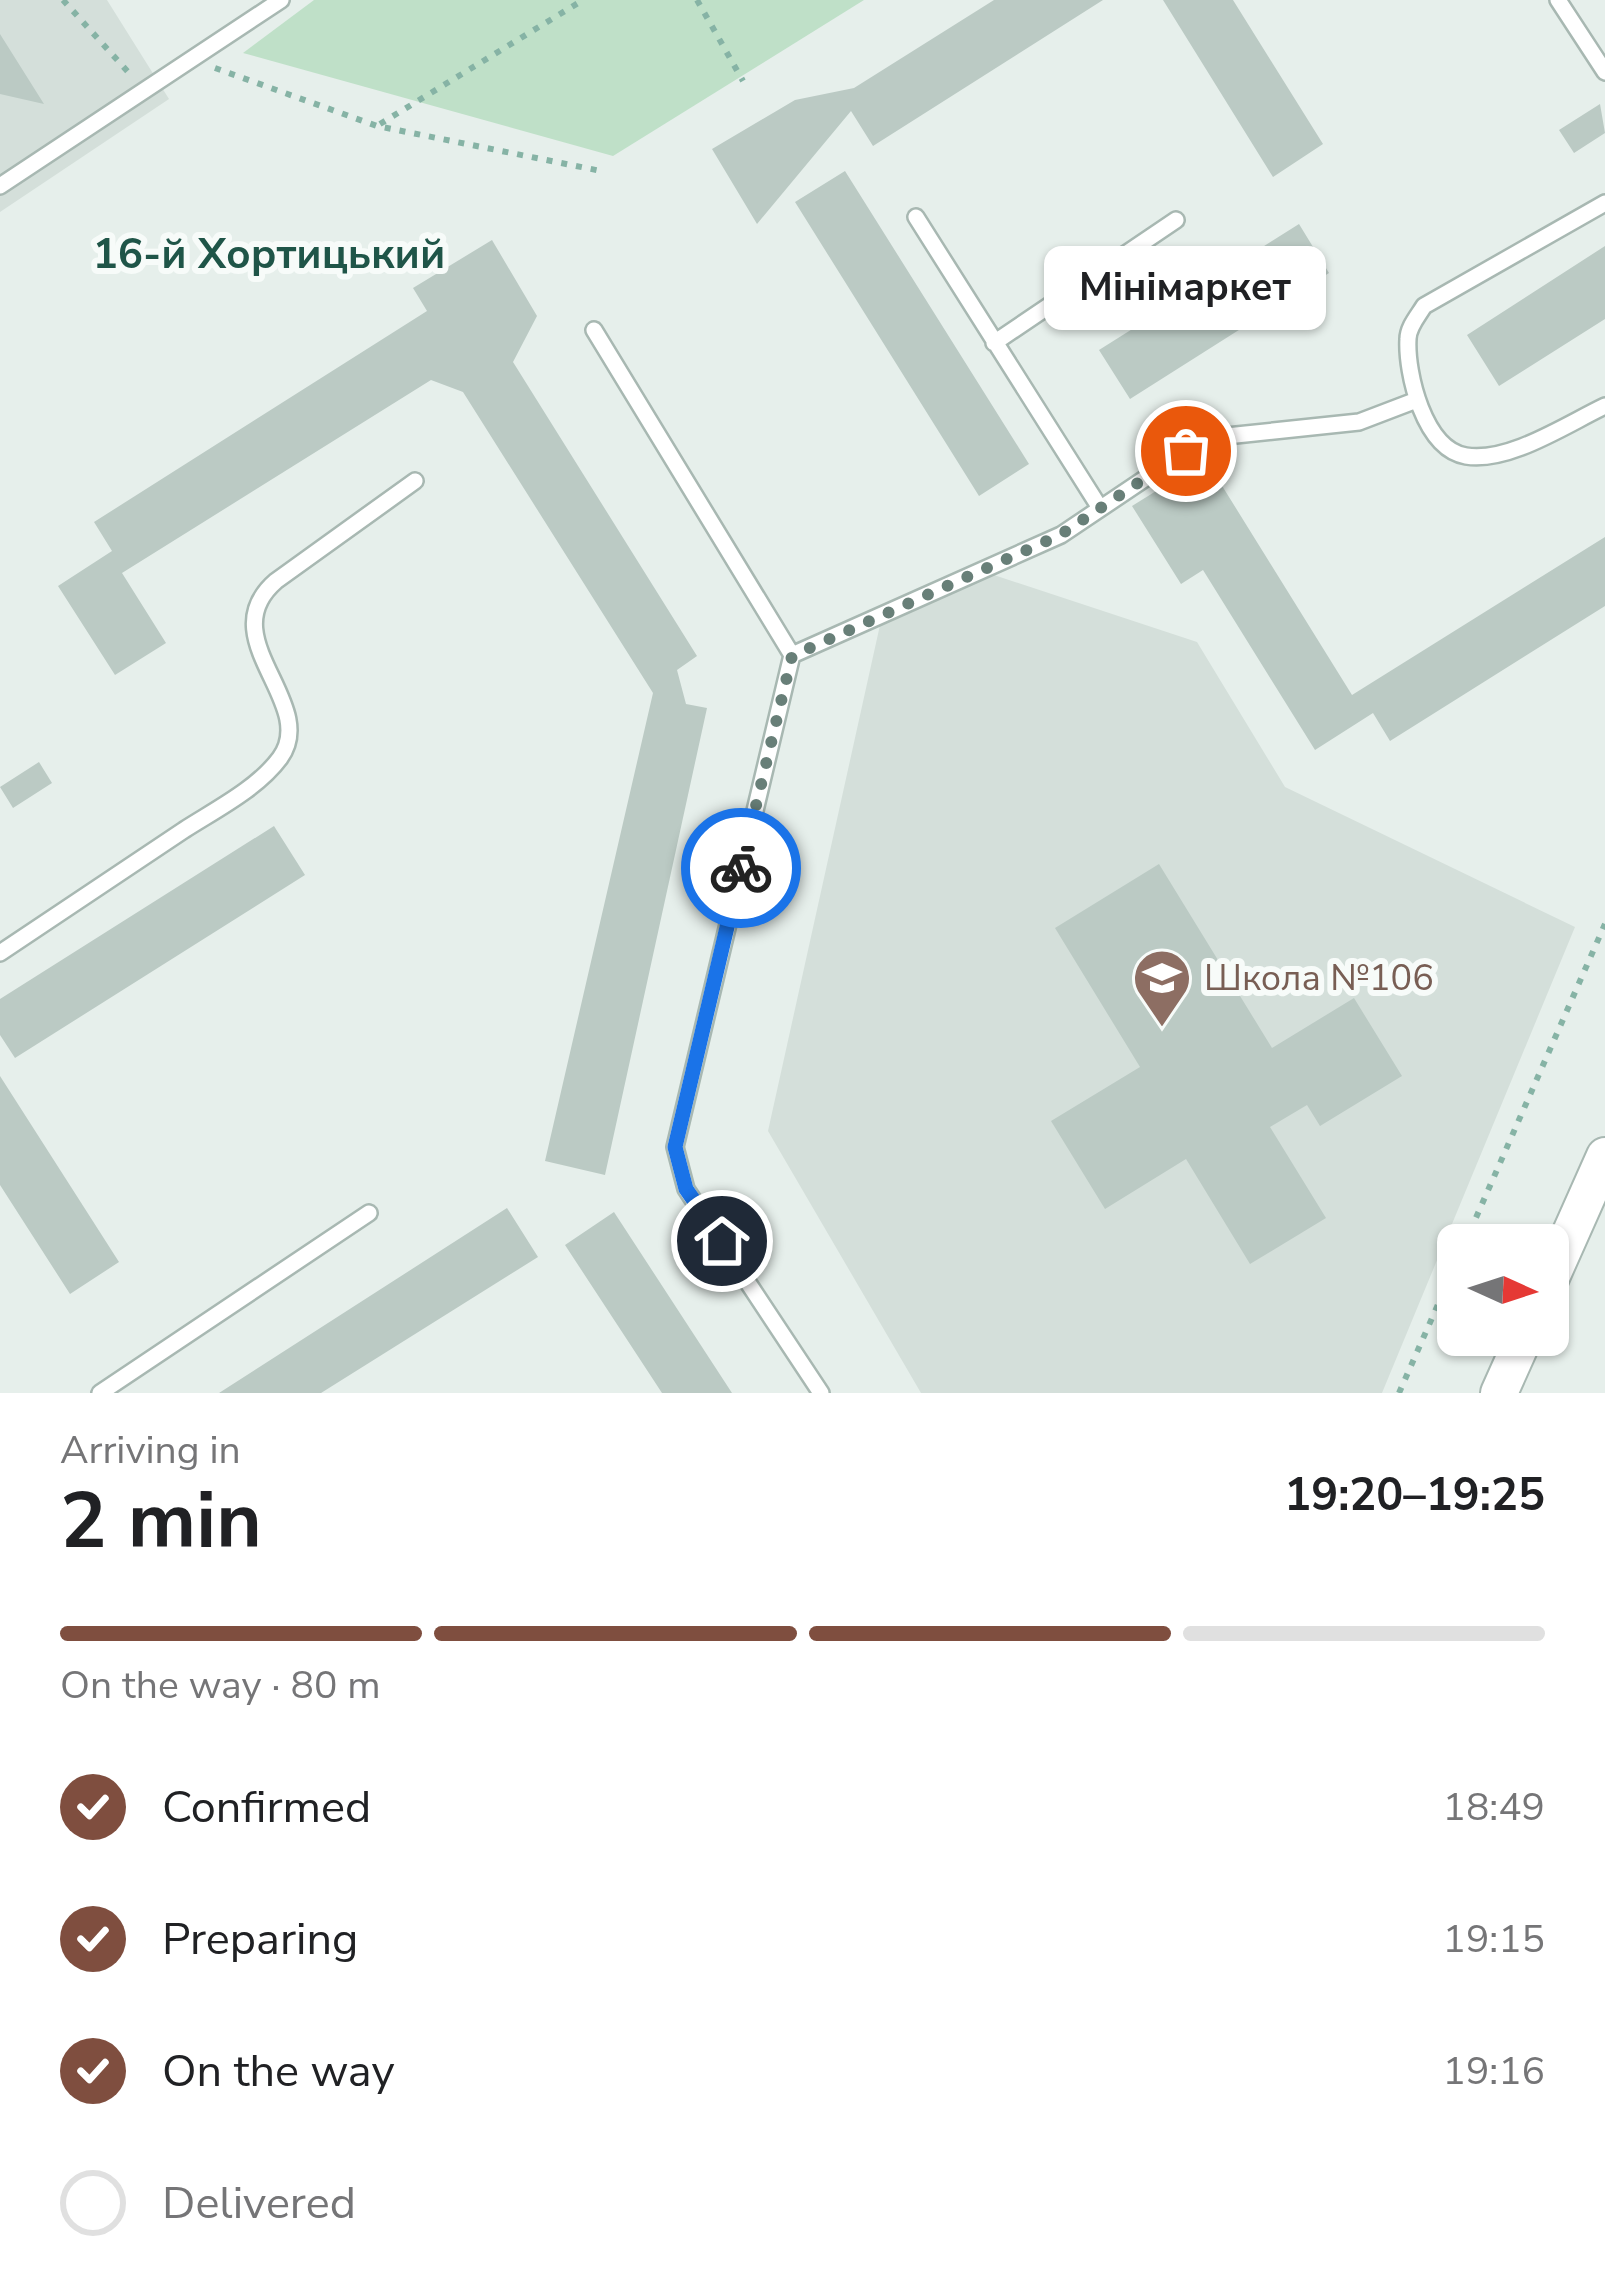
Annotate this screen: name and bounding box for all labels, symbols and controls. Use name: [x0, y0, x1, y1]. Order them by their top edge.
district label: 16-й Хортицький: [93, 226, 445, 283]
callout: Мiнiмаркет: [1045, 247, 1327, 331]
text: Мiнiмаркет: [1079, 261, 1291, 314]
pin: [1135, 400, 1237, 502]
icon: bag: [1153, 418, 1219, 484]
courier: [681, 808, 801, 928]
icon: bike: [708, 835, 774, 901]
school or university icon: Школа №106: [1131, 947, 1193, 1029]
place label: Школа №106: [1204, 954, 1434, 1003]
pin: [671, 1190, 773, 1292]
icon: home: [689, 1208, 755, 1274]
north arrow: [1437, 1224, 1569, 1356]
map controls: [1437, 1224, 1569, 1356]
text: Arriving in: [60, 1424, 241, 1477]
text: 19:20–19:25: [1284, 1465, 1545, 1526]
text: 2 min: [60, 1468, 262, 1575]
text: On the way · 80 m: [60, 1659, 381, 1712]
icon: check: [60, 1774, 126, 1840]
text: Confirmed: [162, 1777, 371, 1838]
text: 18:49: [1443, 1781, 1545, 1834]
icon: check: [60, 1906, 126, 1972]
text: Preparing: [162, 1909, 358, 1970]
text: 19:15: [1443, 1913, 1545, 1966]
icon: check: [60, 2038, 126, 2104]
text: On the way: [162, 2041, 395, 2102]
text: 19:16: [1443, 2045, 1545, 2098]
text: Delivered: [162, 2173, 356, 2234]

